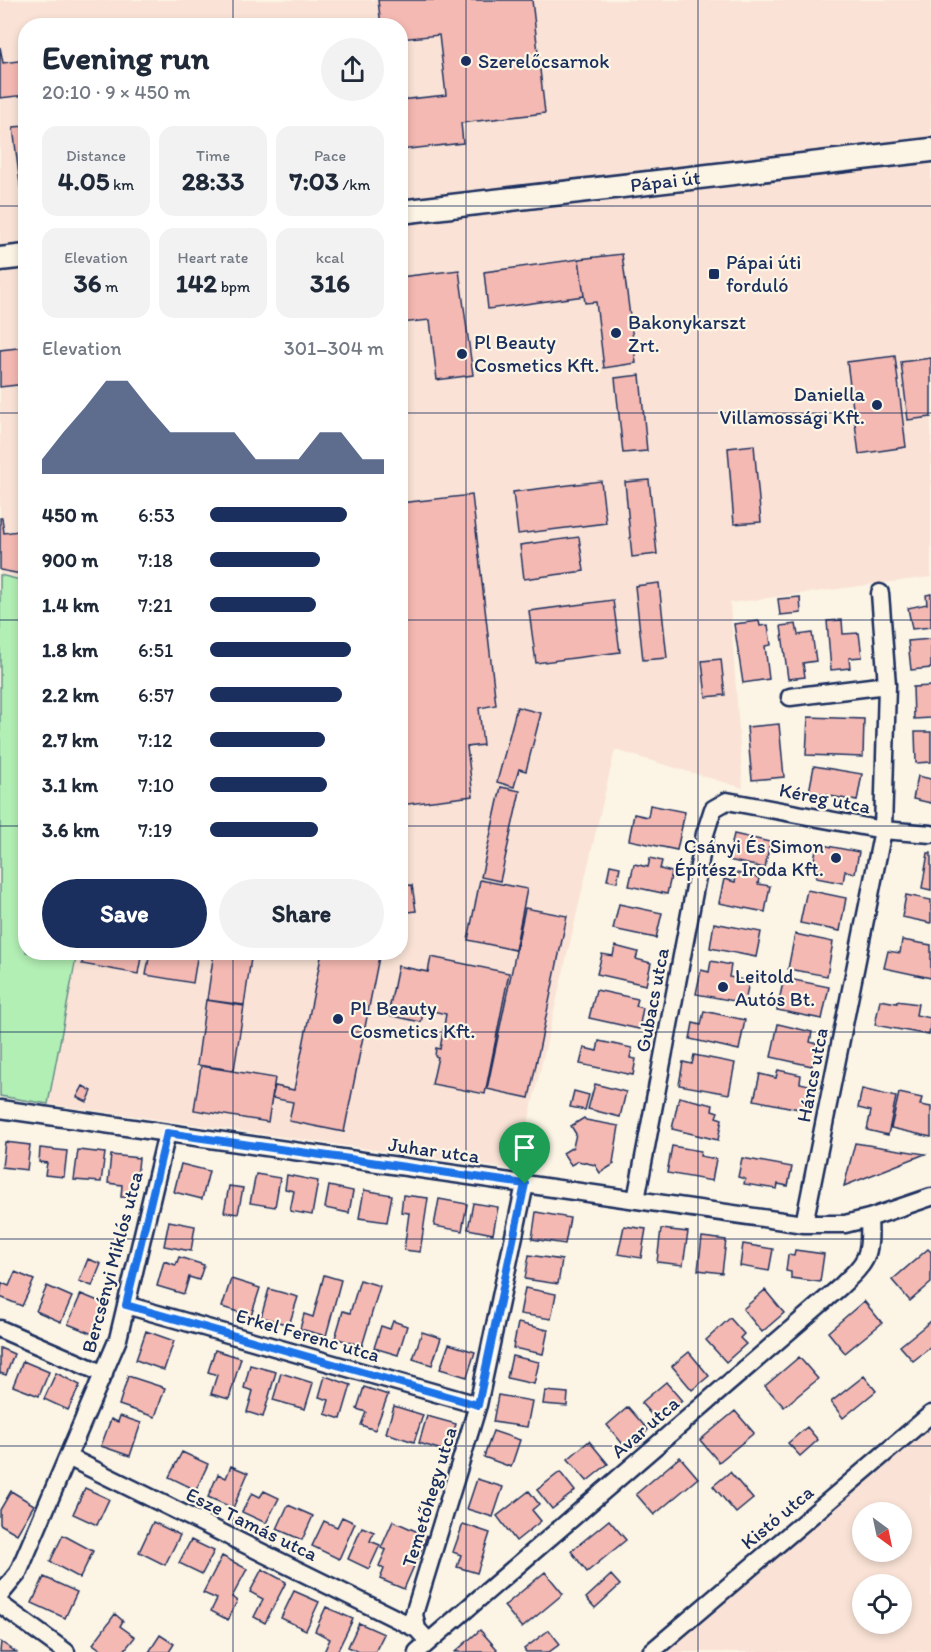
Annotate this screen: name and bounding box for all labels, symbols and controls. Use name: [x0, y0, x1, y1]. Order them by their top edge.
text: Evening run: [42, 38, 209, 77]
button: share: [321, 38, 384, 101]
place label: Szerelőcsarnok: [478, 49, 609, 73]
marker: Szerelőcsarnok: [459, 54, 473, 68]
text: 20:10 · 9 × 450 m: [42, 80, 191, 104]
text: Distance: [66, 146, 126, 165]
text: Time: [196, 146, 230, 165]
text: Pace: [314, 146, 346, 165]
text: 4.05: [58, 165, 109, 197]
text: 28:33: [182, 165, 244, 197]
text: 7:03: [290, 165, 339, 197]
street label: Pápai út: [629, 165, 702, 197]
text: km: [109, 175, 134, 194]
text: /km: [339, 175, 370, 194]
text: Elevation: [64, 248, 128, 267]
text: Heart rate: [178, 248, 248, 267]
text: kcal: [316, 248, 344, 267]
place label: Pápai úti forduló: [726, 250, 801, 297]
text: 36: [74, 267, 101, 299]
text: 142: [176, 267, 217, 299]
text: 316: [310, 267, 350, 299]
marker: Pápai úti forduló: [707, 267, 721, 281]
text: m: [101, 277, 119, 296]
text: bpm: [217, 277, 250, 296]
place label: Bakonykarszt Zrt.: [628, 310, 746, 357]
marker: Bakonykarszt Zrt.: [609, 326, 623, 340]
place label: Pl Beauty Cosmetics Kft.: [474, 330, 599, 377]
text: Elevation: [42, 336, 121, 360]
text: 301–304 m: [284, 336, 384, 360]
marker: Pl Beauty Cosmetics Kft.: [455, 347, 469, 361]
place label: Daniella Villamossági Kft.: [719, 382, 866, 429]
marker: Daniella Villamossági Kft.: [870, 398, 884, 412]
text: 450 m: [42, 503, 98, 527]
text: 6:53: [138, 503, 175, 527]
text: 900 m: [42, 548, 98, 572]
text: 7:18: [138, 548, 173, 572]
text: 1.4 km: [42, 593, 99, 617]
text: 7:21: [138, 593, 173, 617]
text: 1.8 km: [42, 638, 98, 662]
text: 6:51: [138, 638, 173, 662]
text: 2.2 km: [42, 683, 99, 707]
text: 6:57: [138, 683, 174, 707]
text: 2.7 km: [42, 728, 98, 752]
text: 7:12: [138, 728, 173, 752]
text: 3.1 km: [42, 773, 98, 797]
text: 7:10: [138, 773, 174, 797]
street label: Kéreg utca: [777, 777, 873, 819]
text: 3.6 km: [42, 818, 99, 842]
text: 7:19: [138, 818, 173, 842]
place label: Csányi És Simon Építész Iroda Kft.: [675, 834, 824, 881]
marker: Csányi És Simon Építész Iroda Kft.: [829, 851, 843, 865]
button: Save: [42, 879, 207, 948]
button: Share: [219, 879, 384, 948]
street label: Gubacs utca: [630, 945, 674, 1054]
place label: Leitold Autós Bt.: [735, 964, 815, 1011]
marker: Leitold Autós Bt.: [716, 980, 730, 994]
place label: PL Beauty Cosmetics Kft.: [350, 996, 475, 1043]
marker: PL Beauty Cosmetics Kft.: [331, 1012, 345, 1026]
street label: Háncs utca: [791, 1026, 833, 1124]
pin: [499, 1122, 550, 1184]
icon: arrive: [508, 1131, 541, 1164]
street label: Juhar utca: [387, 1132, 482, 1168]
street label: Bercsényi Miklós utca: [76, 1168, 148, 1356]
street label: Erkel Ferenc utca: [233, 1303, 383, 1367]
street label: Avar utca: [606, 1391, 684, 1463]
street label: Temetőhegy utca: [396, 1424, 462, 1570]
street label: Kistó utca: [736, 1479, 819, 1554]
street label: Esze Tamás utca: [182, 1482, 322, 1566]
north arrow: [852, 1502, 912, 1562]
map controls: [852, 1502, 912, 1634]
button: locate: [852, 1574, 912, 1634]

